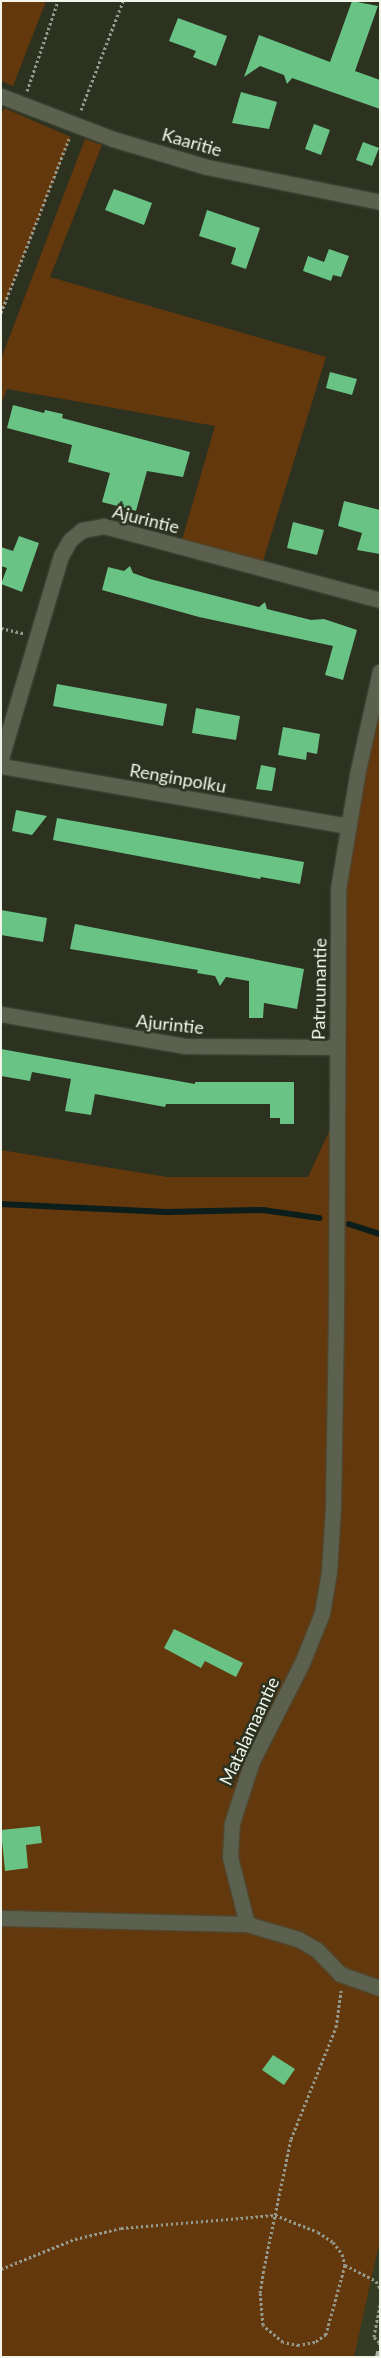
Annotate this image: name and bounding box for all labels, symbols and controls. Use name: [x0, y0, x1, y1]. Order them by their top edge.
street label: Kaaritie: [160, 123, 224, 161]
street label: Ajurintie: [110, 500, 182, 538]
street label: Renginpolku: [128, 759, 228, 797]
street label: Patruunantie: [307, 938, 331, 1040]
street label: Ajurintie: [135, 1010, 205, 1038]
street label: Matalamaantie: [214, 1673, 284, 1789]

